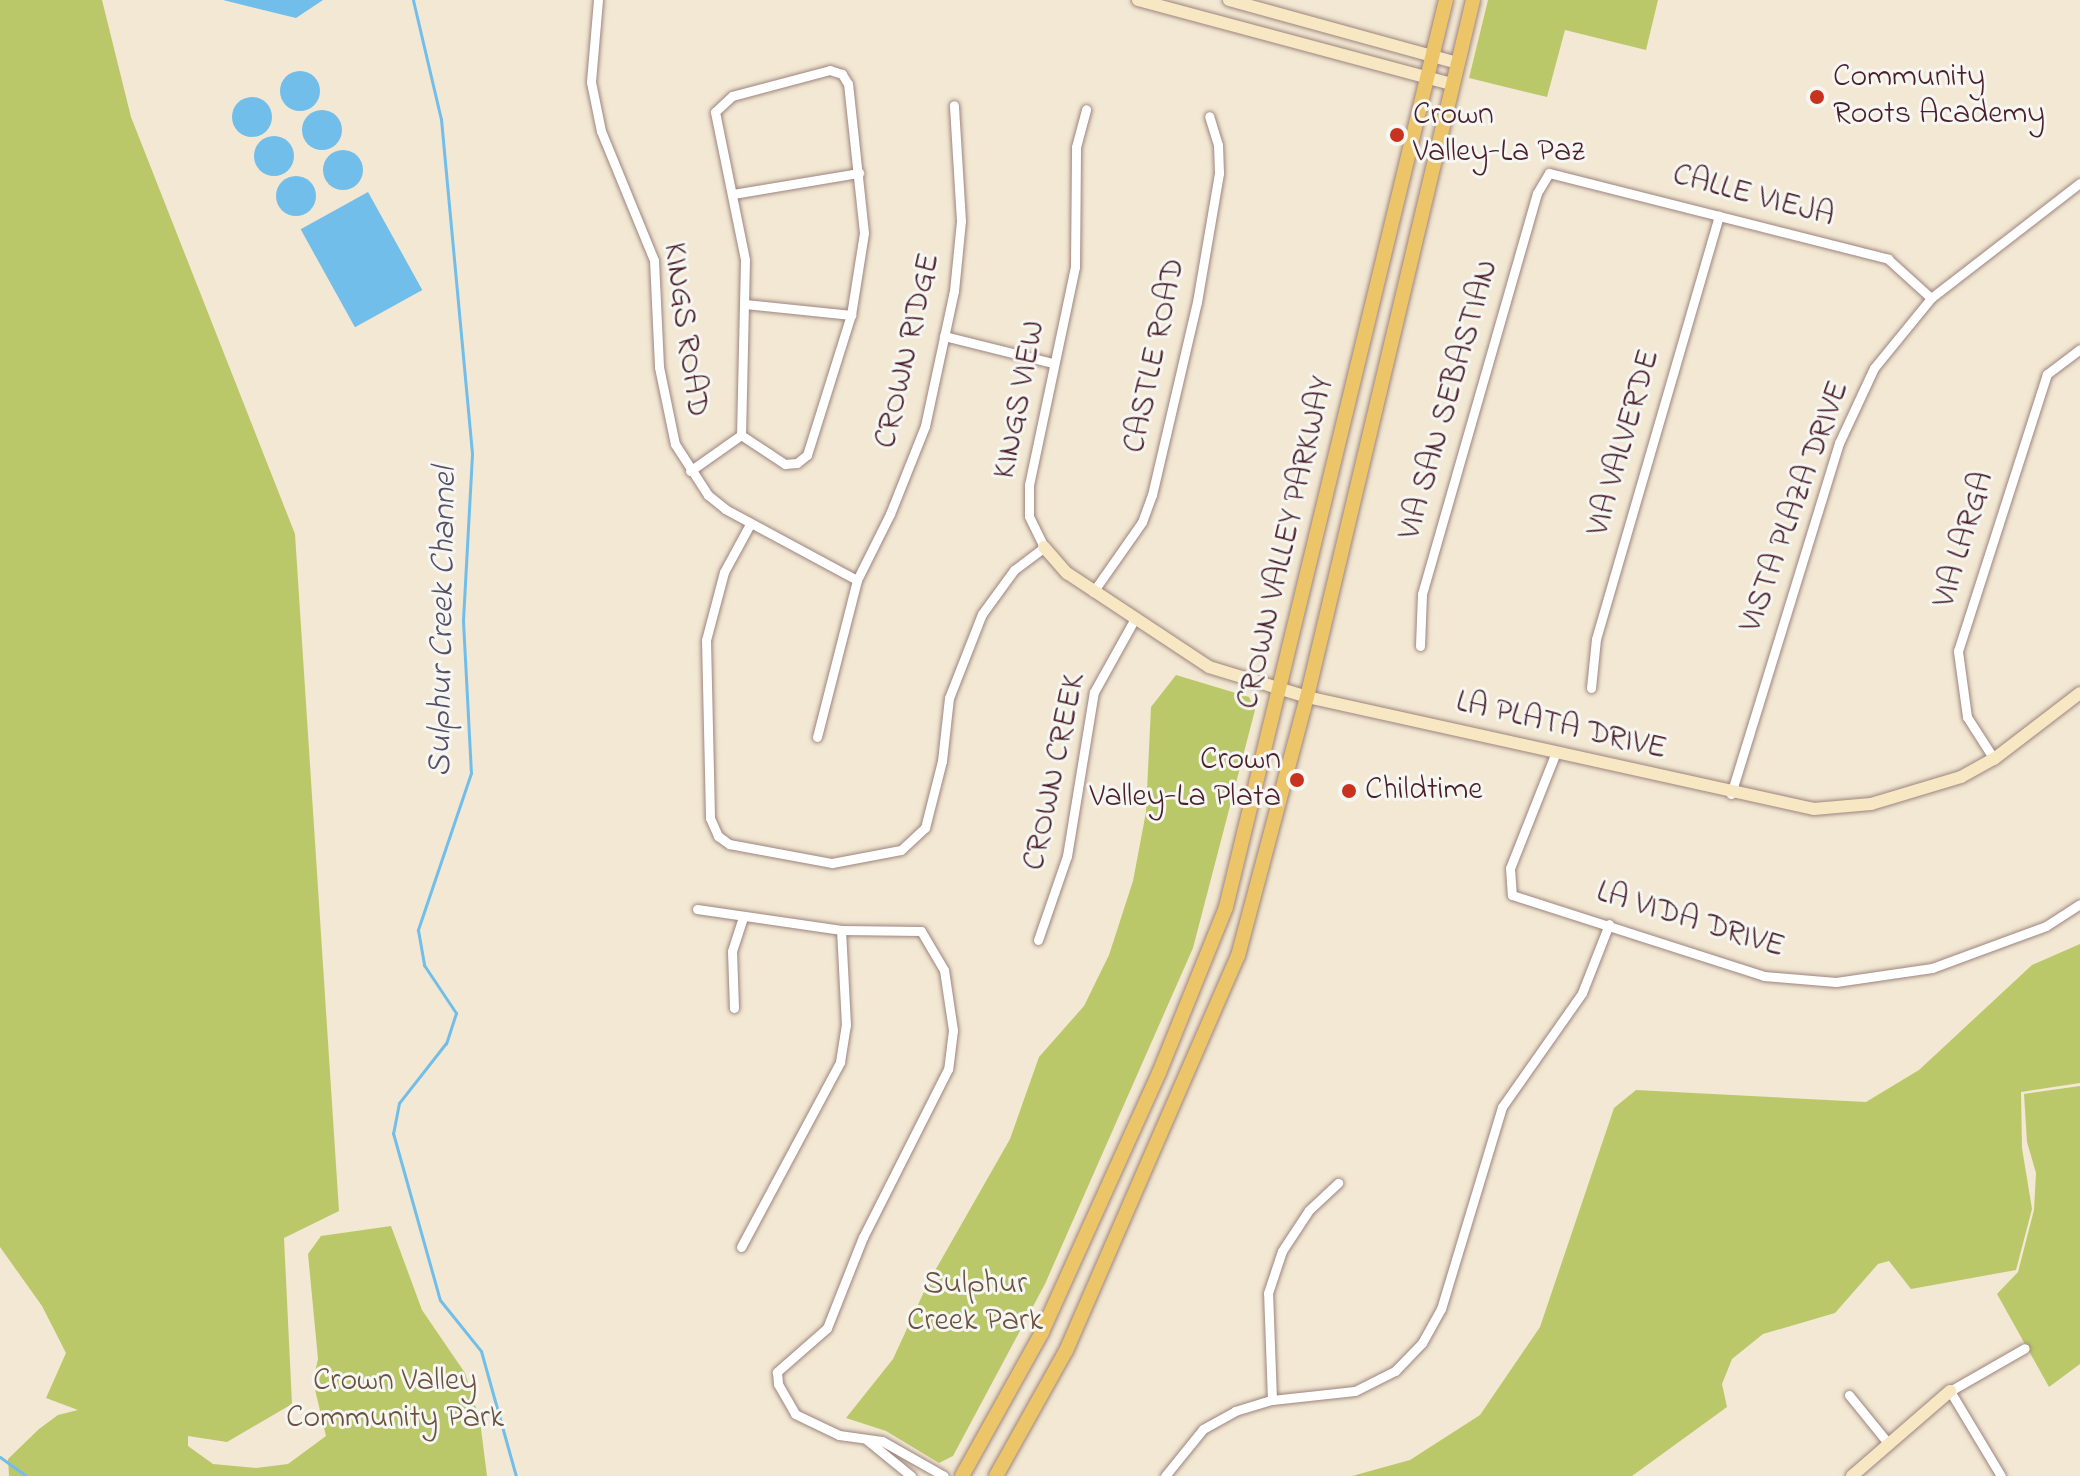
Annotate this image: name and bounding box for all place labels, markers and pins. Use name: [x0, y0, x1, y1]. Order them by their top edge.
place label: Community Roots Academy: [1833, 60, 2045, 135]
marker: Community Roots Academy: [1808, 88, 1826, 106]
place label: Crown Valley-La Paz: [1413, 98, 1585, 173]
marker: Crown Valley-La Paz: [1388, 126, 1406, 144]
place label: Crown Valley-La Plata: [1089, 743, 1281, 818]
marker: Crown Valley-La Plata: [1288, 771, 1306, 789]
place label: Childtime: [1365, 772, 1483, 810]
marker: Childtime: [1340, 782, 1358, 800]

